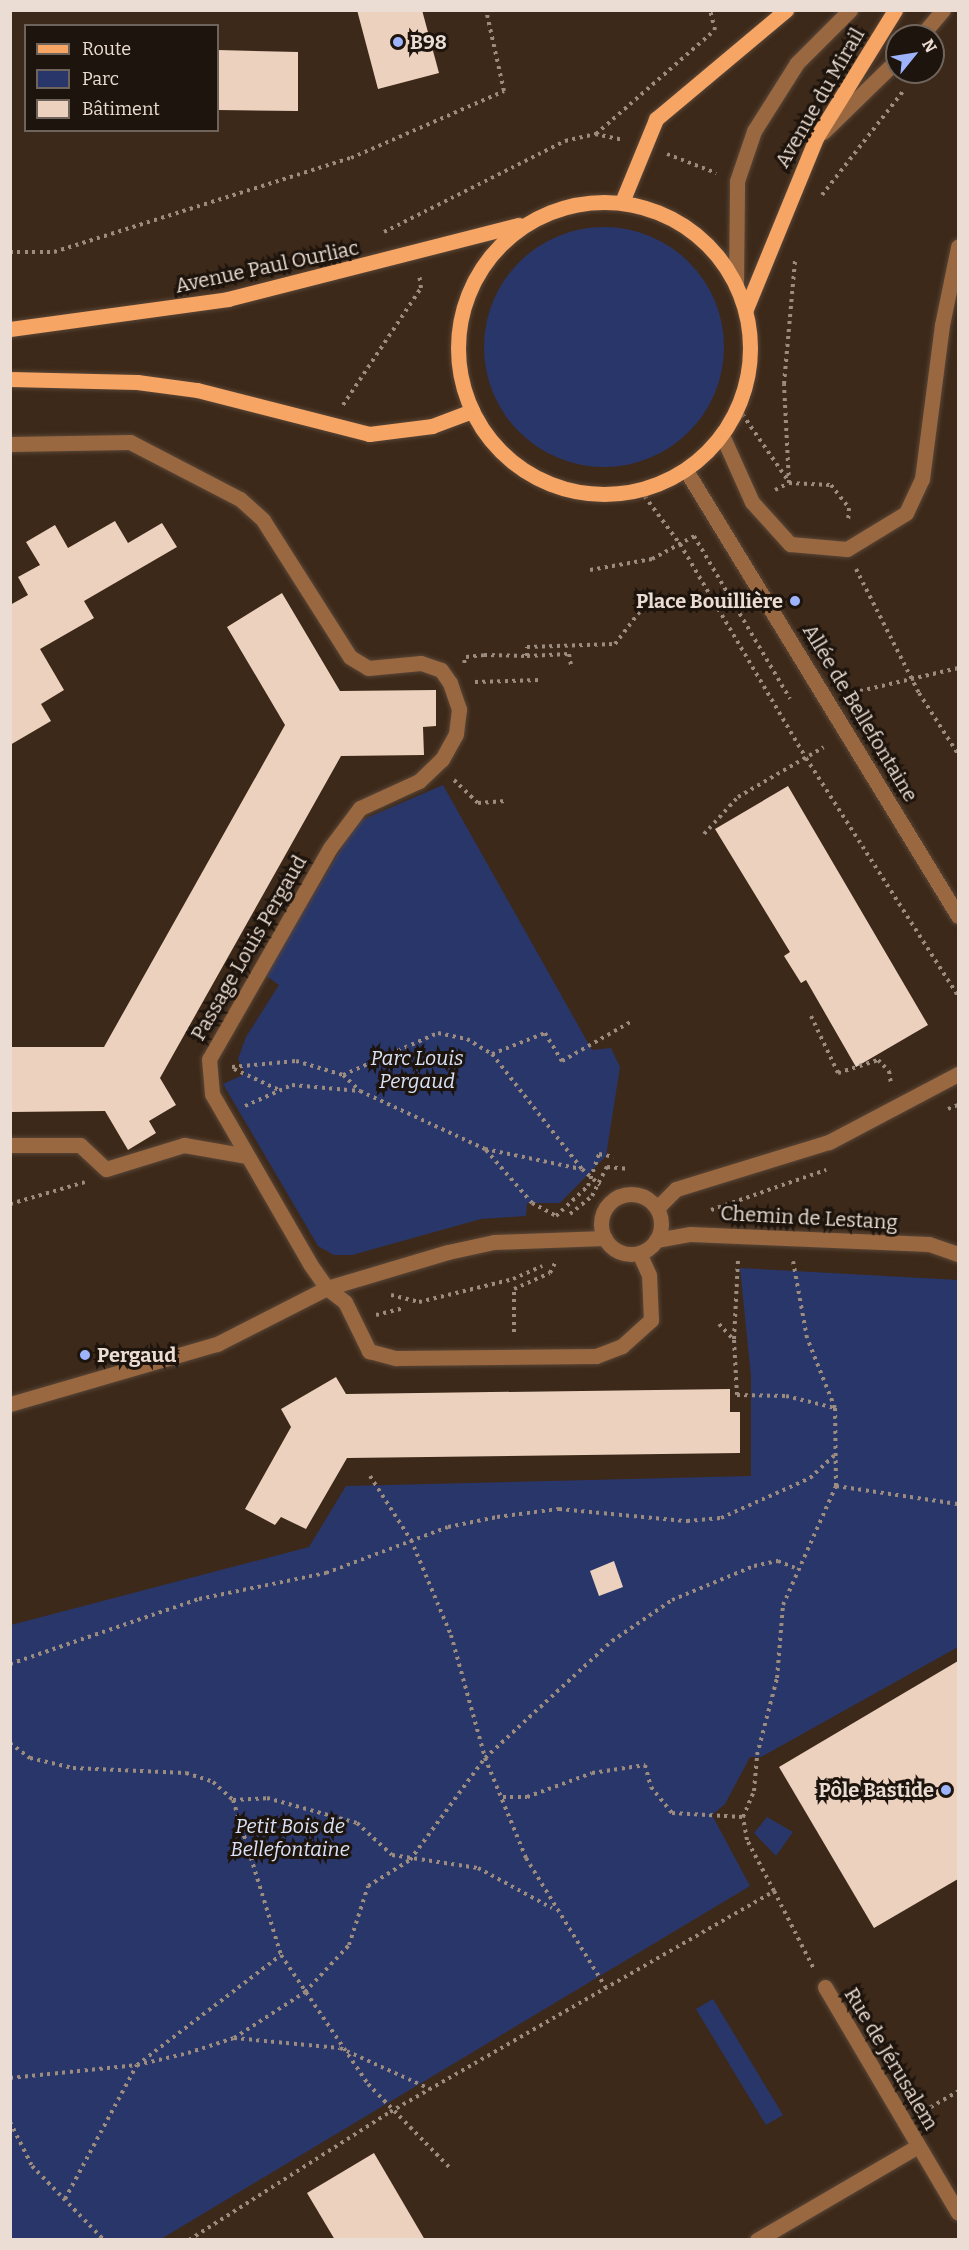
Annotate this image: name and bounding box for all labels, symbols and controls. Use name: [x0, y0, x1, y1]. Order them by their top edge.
legend: [24, 24, 219, 132]
street label: Avenue du Mirail: [770, 24, 870, 172]
north arrow: [885, 24, 945, 84]
place label: B98: [410, 30, 447, 54]
marker: B98: [391, 35, 405, 49]
text: N: [918, 36, 941, 56]
text: Route: [82, 38, 131, 60]
text: Parc: [82, 68, 119, 90]
text: Bâtiment: [82, 98, 160, 120]
street label: Avenue Paul Ourliac: [173, 236, 361, 298]
place label: Place Bouillière: [636, 589, 783, 613]
marker: Place Bouillière: [788, 594, 802, 608]
street label: Allée de Bellefontaine: [798, 620, 922, 806]
street label: Passage Louis Pergaud: [186, 851, 312, 1045]
park label: Parc Louis Pergaud: [370, 1046, 464, 1093]
street label: Chemin de Lestang: [720, 1201, 898, 1235]
place label: Pergaud: [97, 1343, 176, 1367]
marker: Pergaud: [78, 1348, 92, 1362]
place label: Pôle Bastide: [819, 1778, 934, 1802]
marker: Pôle Bastide: [939, 1783, 953, 1797]
park label: Petit Bois de Bellefontaine: [230, 1815, 350, 1862]
street label: Rue de Jérusalem: [839, 1984, 943, 2134]

